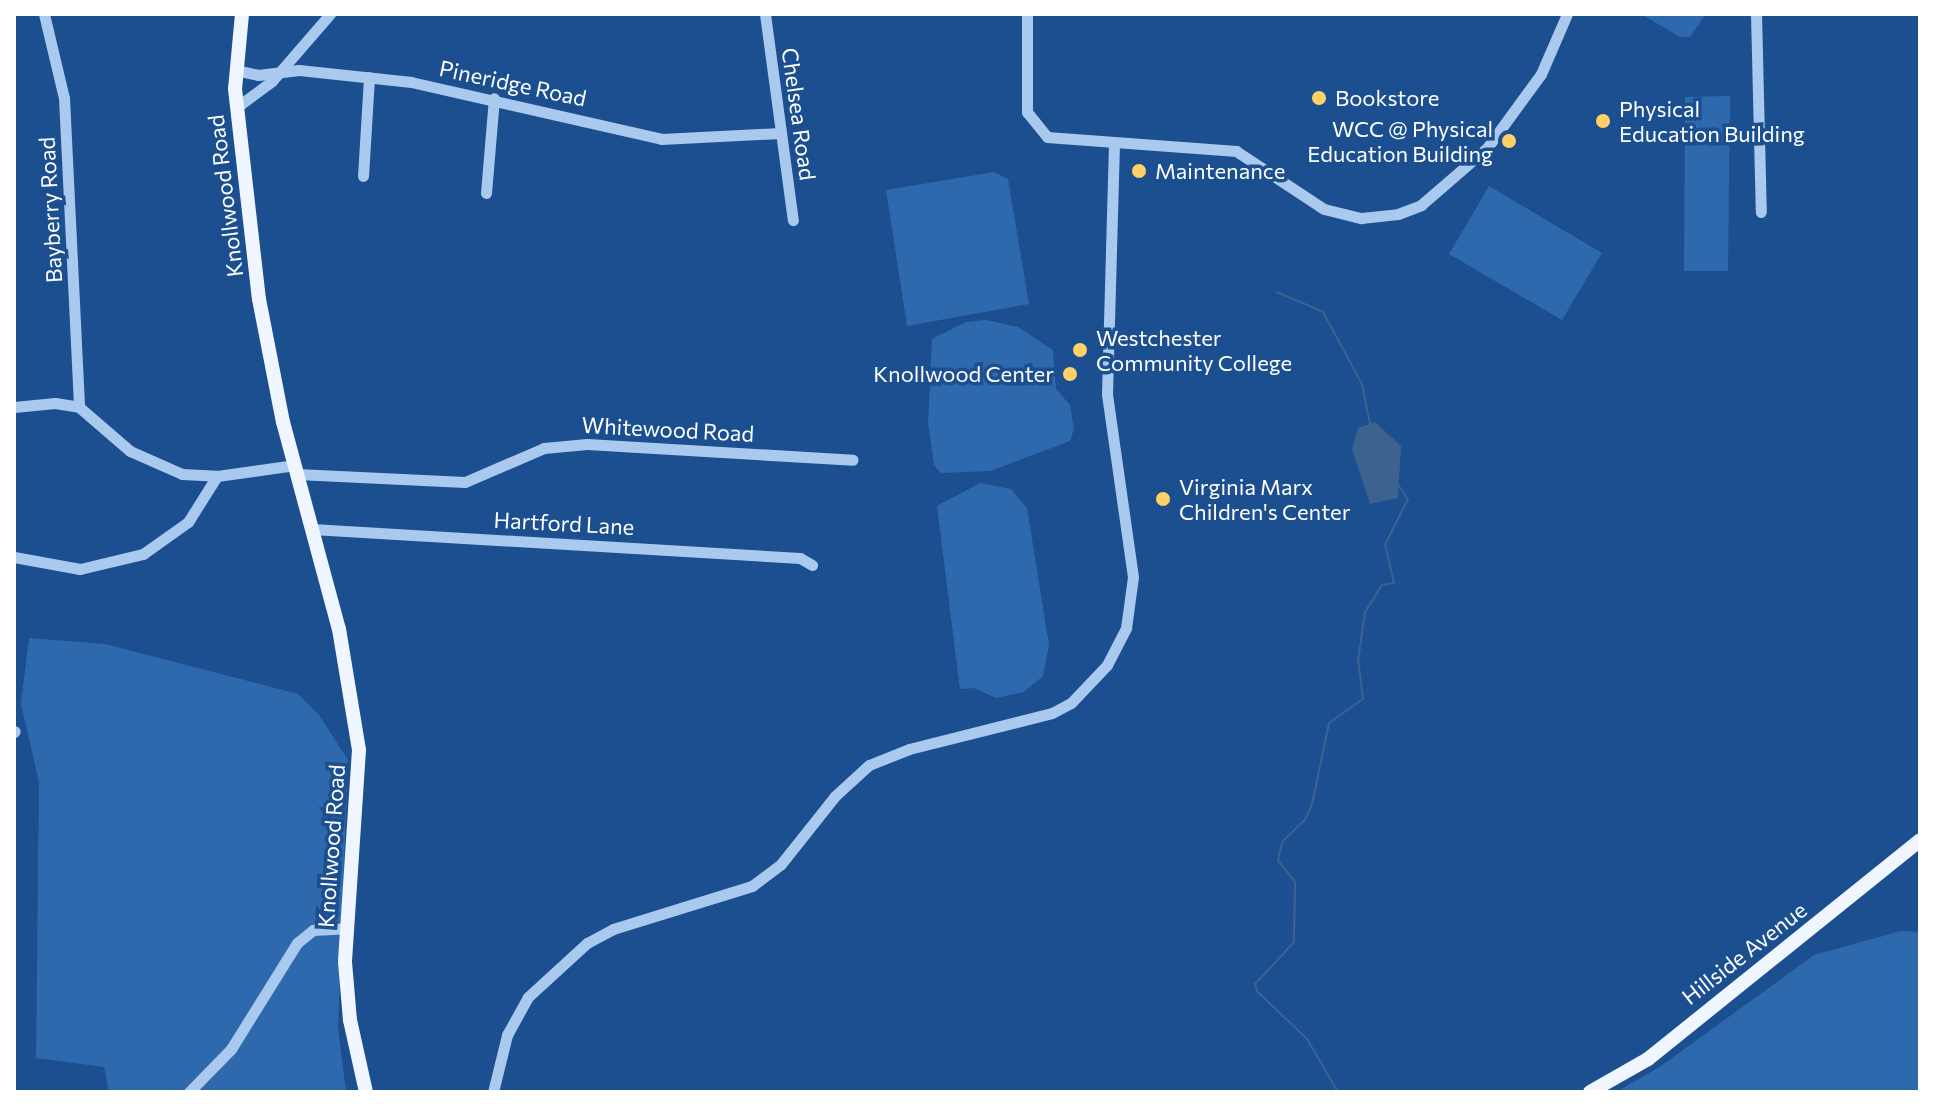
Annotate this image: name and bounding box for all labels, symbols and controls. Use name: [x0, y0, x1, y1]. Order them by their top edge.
street label: Chelsea Road: [777, 46, 821, 182]
street label: Pineridge Road: [437, 55, 589, 111]
place label: Bookstore: [1335, 85, 1439, 111]
marker: Bookstore: [1310, 89, 1328, 107]
place label: Physical Education Building: [1619, 95, 1805, 146]
marker: Physical Education Building: [1594, 112, 1612, 130]
street label: Knollwood Road: [202, 113, 248, 279]
place label: WCC @ Physical Education Building: [1307, 115, 1493, 166]
marker: WCC @ Physical Education Building: [1500, 132, 1518, 150]
street label: Bayberry Road: [33, 136, 67, 284]
place label: Maintenance: [1155, 158, 1285, 184]
marker: Maintenance: [1130, 162, 1148, 180]
place label: Westchester Community College: [1096, 324, 1292, 376]
marker: Westchester Community College: [1071, 341, 1089, 359]
place label: Knollwood Center: [873, 361, 1054, 387]
marker: Knollwood Center: [1061, 365, 1079, 383]
street label: Whitewood Road: [581, 411, 755, 447]
place label: Virginia Marx Children's Center: [1179, 473, 1350, 524]
marker: Virginia Marx Children's Center: [1154, 490, 1172, 508]
street label: Hartford Lane: [493, 506, 635, 540]
street label: Knollwood Road: [312, 764, 350, 928]
street label: Hillside Avenue: [1676, 896, 1812, 1010]

